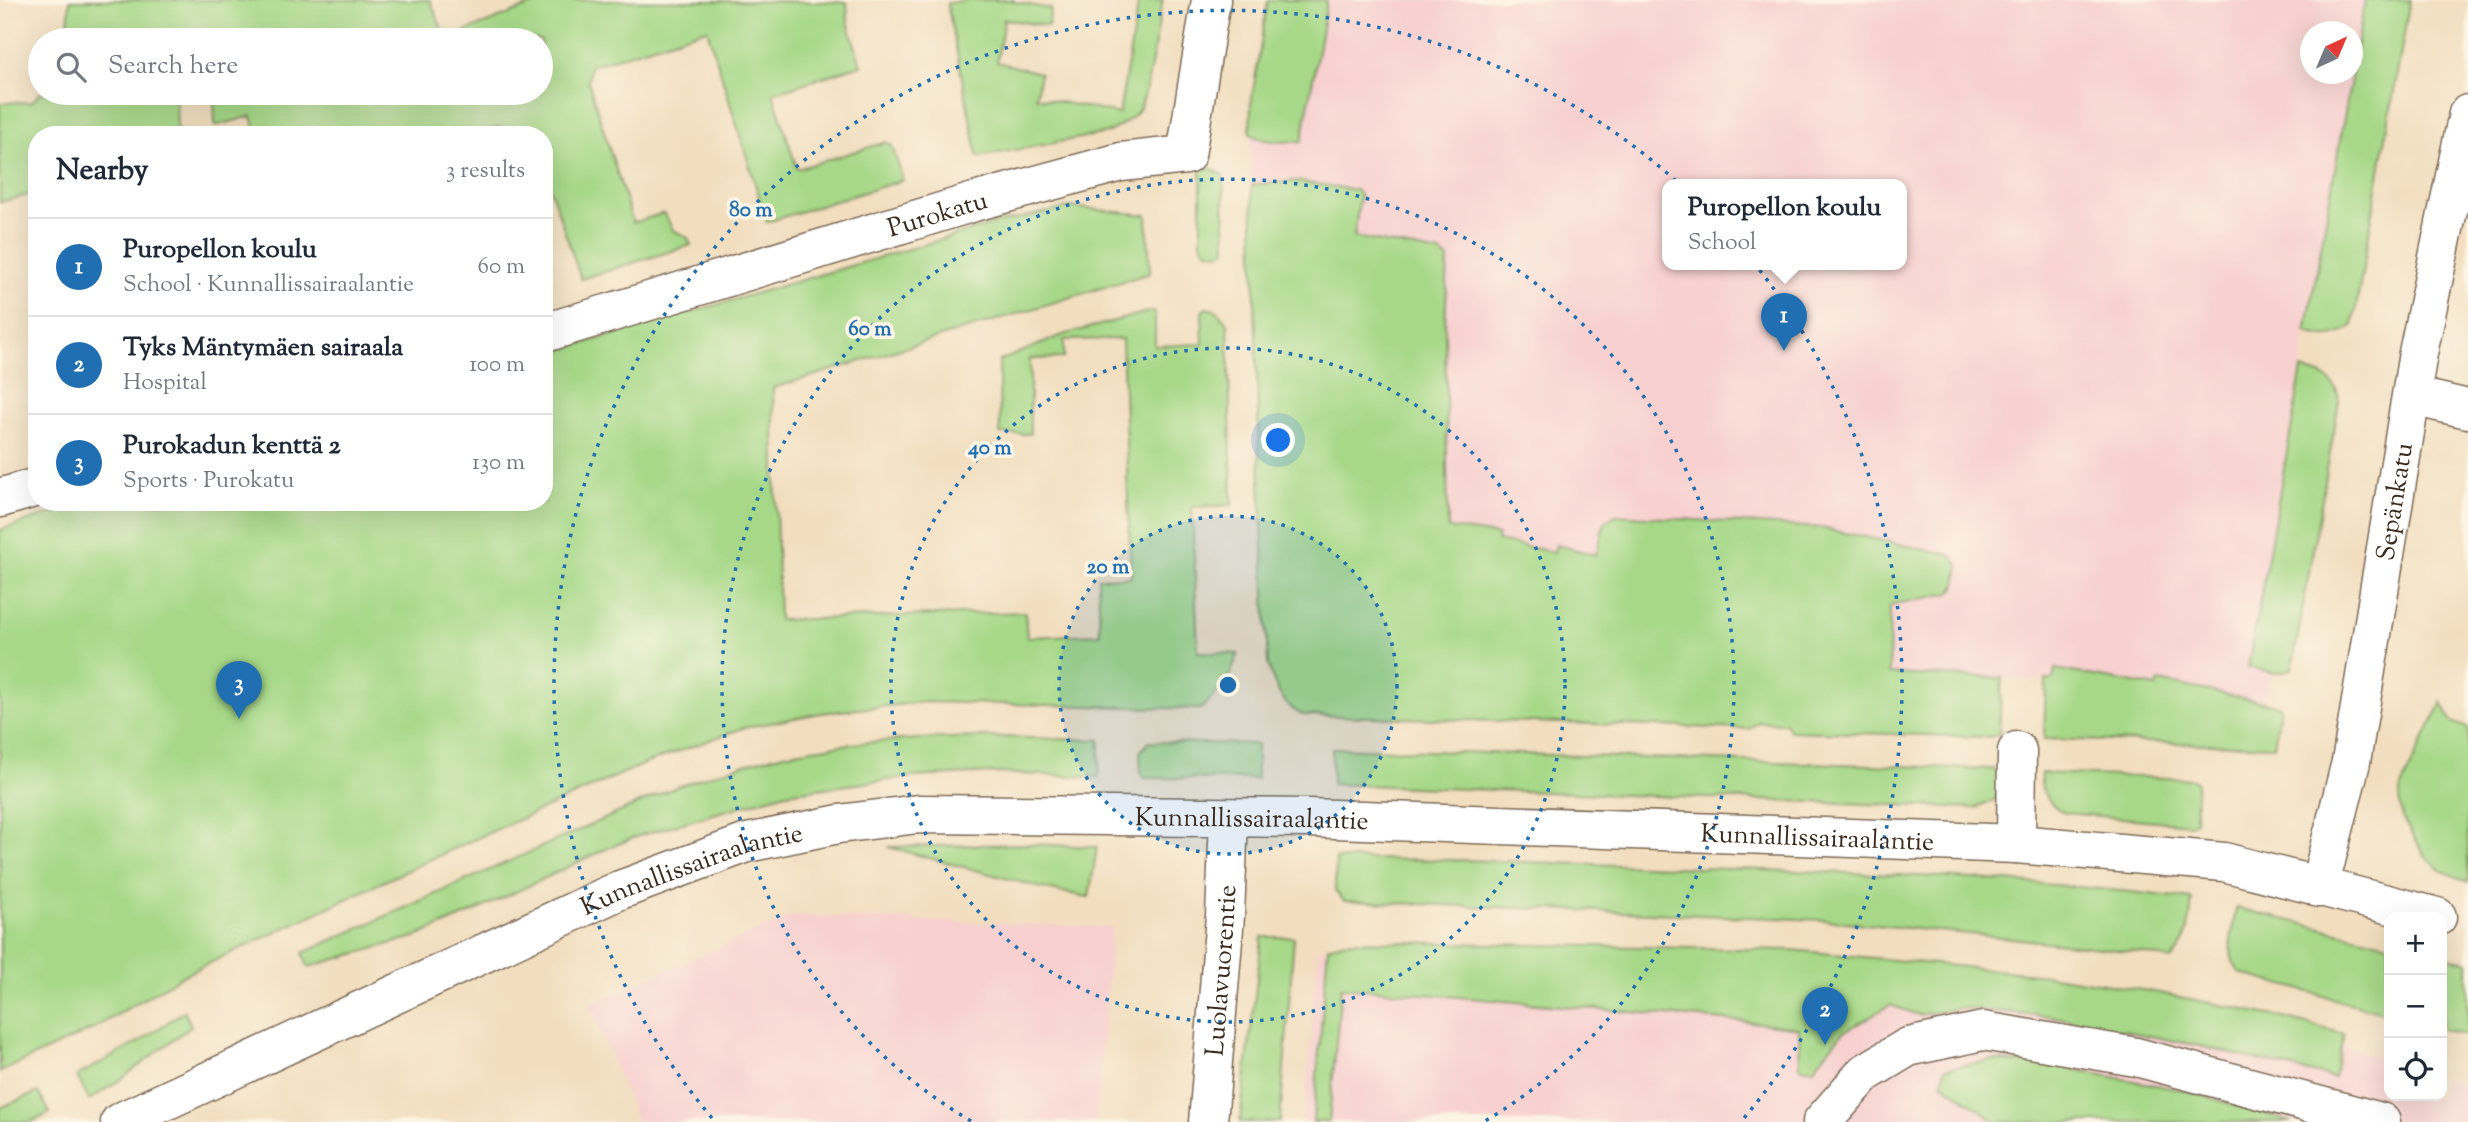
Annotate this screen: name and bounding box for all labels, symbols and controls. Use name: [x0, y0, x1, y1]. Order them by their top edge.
north arrow: [2300, 21, 2363, 84]
search box: [28, 28, 553, 105]
icon: search: [52, 48, 90, 86]
text: Search here: [108, 48, 238, 85]
text: Nearby: [56, 150, 148, 193]
text: 3 results: [446, 155, 525, 188]
popup: [1662, 179, 1907, 270]
street label: Purokatu: [883, 183, 992, 248]
text: Puropellon koulu: [1688, 190, 1881, 227]
text: 80 m: [729, 196, 773, 226]
text: School: [1688, 227, 1756, 260]
text: Puropellon koulu: [123, 232, 317, 269]
text: 1: [75, 251, 83, 284]
text: 60 m: [477, 251, 525, 284]
text: School · Kunnallissairaalantie: [123, 269, 414, 302]
pin: 1: [1761, 293, 1807, 351]
text: 60 m: [848, 315, 892, 345]
text: Tyks Mäntymäen sairaala: [123, 330, 403, 367]
text: 2: [74, 349, 84, 382]
text: 100 m: [469, 349, 525, 382]
text: Hospital: [123, 367, 207, 400]
your location: [1261, 423, 1295, 457]
text: Purokadun kenttä 2: [123, 428, 341, 465]
text: 40 m: [967, 434, 1012, 464]
street label: Sepänkatu: [2368, 440, 2424, 564]
text: 3: [74, 447, 84, 480]
text: 130 m: [472, 447, 525, 480]
text: Sports · Purokatu: [123, 465, 294, 498]
text: 20 m: [1087, 553, 1130, 583]
pin: 3: [216, 661, 262, 719]
centre of rings: [1216, 673, 1240, 697]
street label: Kunnallissairaalantie: [1135, 800, 1369, 841]
street label: Kunnallissairaalantie: [575, 816, 806, 927]
street label: Kunnallissairaalantie: [1700, 816, 1935, 862]
street label: Luolavuorentie: [1197, 884, 1247, 1058]
map controls: [2384, 912, 2447, 1101]
button: +: [2384, 912, 2447, 975]
button: −: [2384, 975, 2447, 1038]
pin: 2: [1802, 987, 1848, 1045]
button: locate: [2384, 1038, 2447, 1101]

